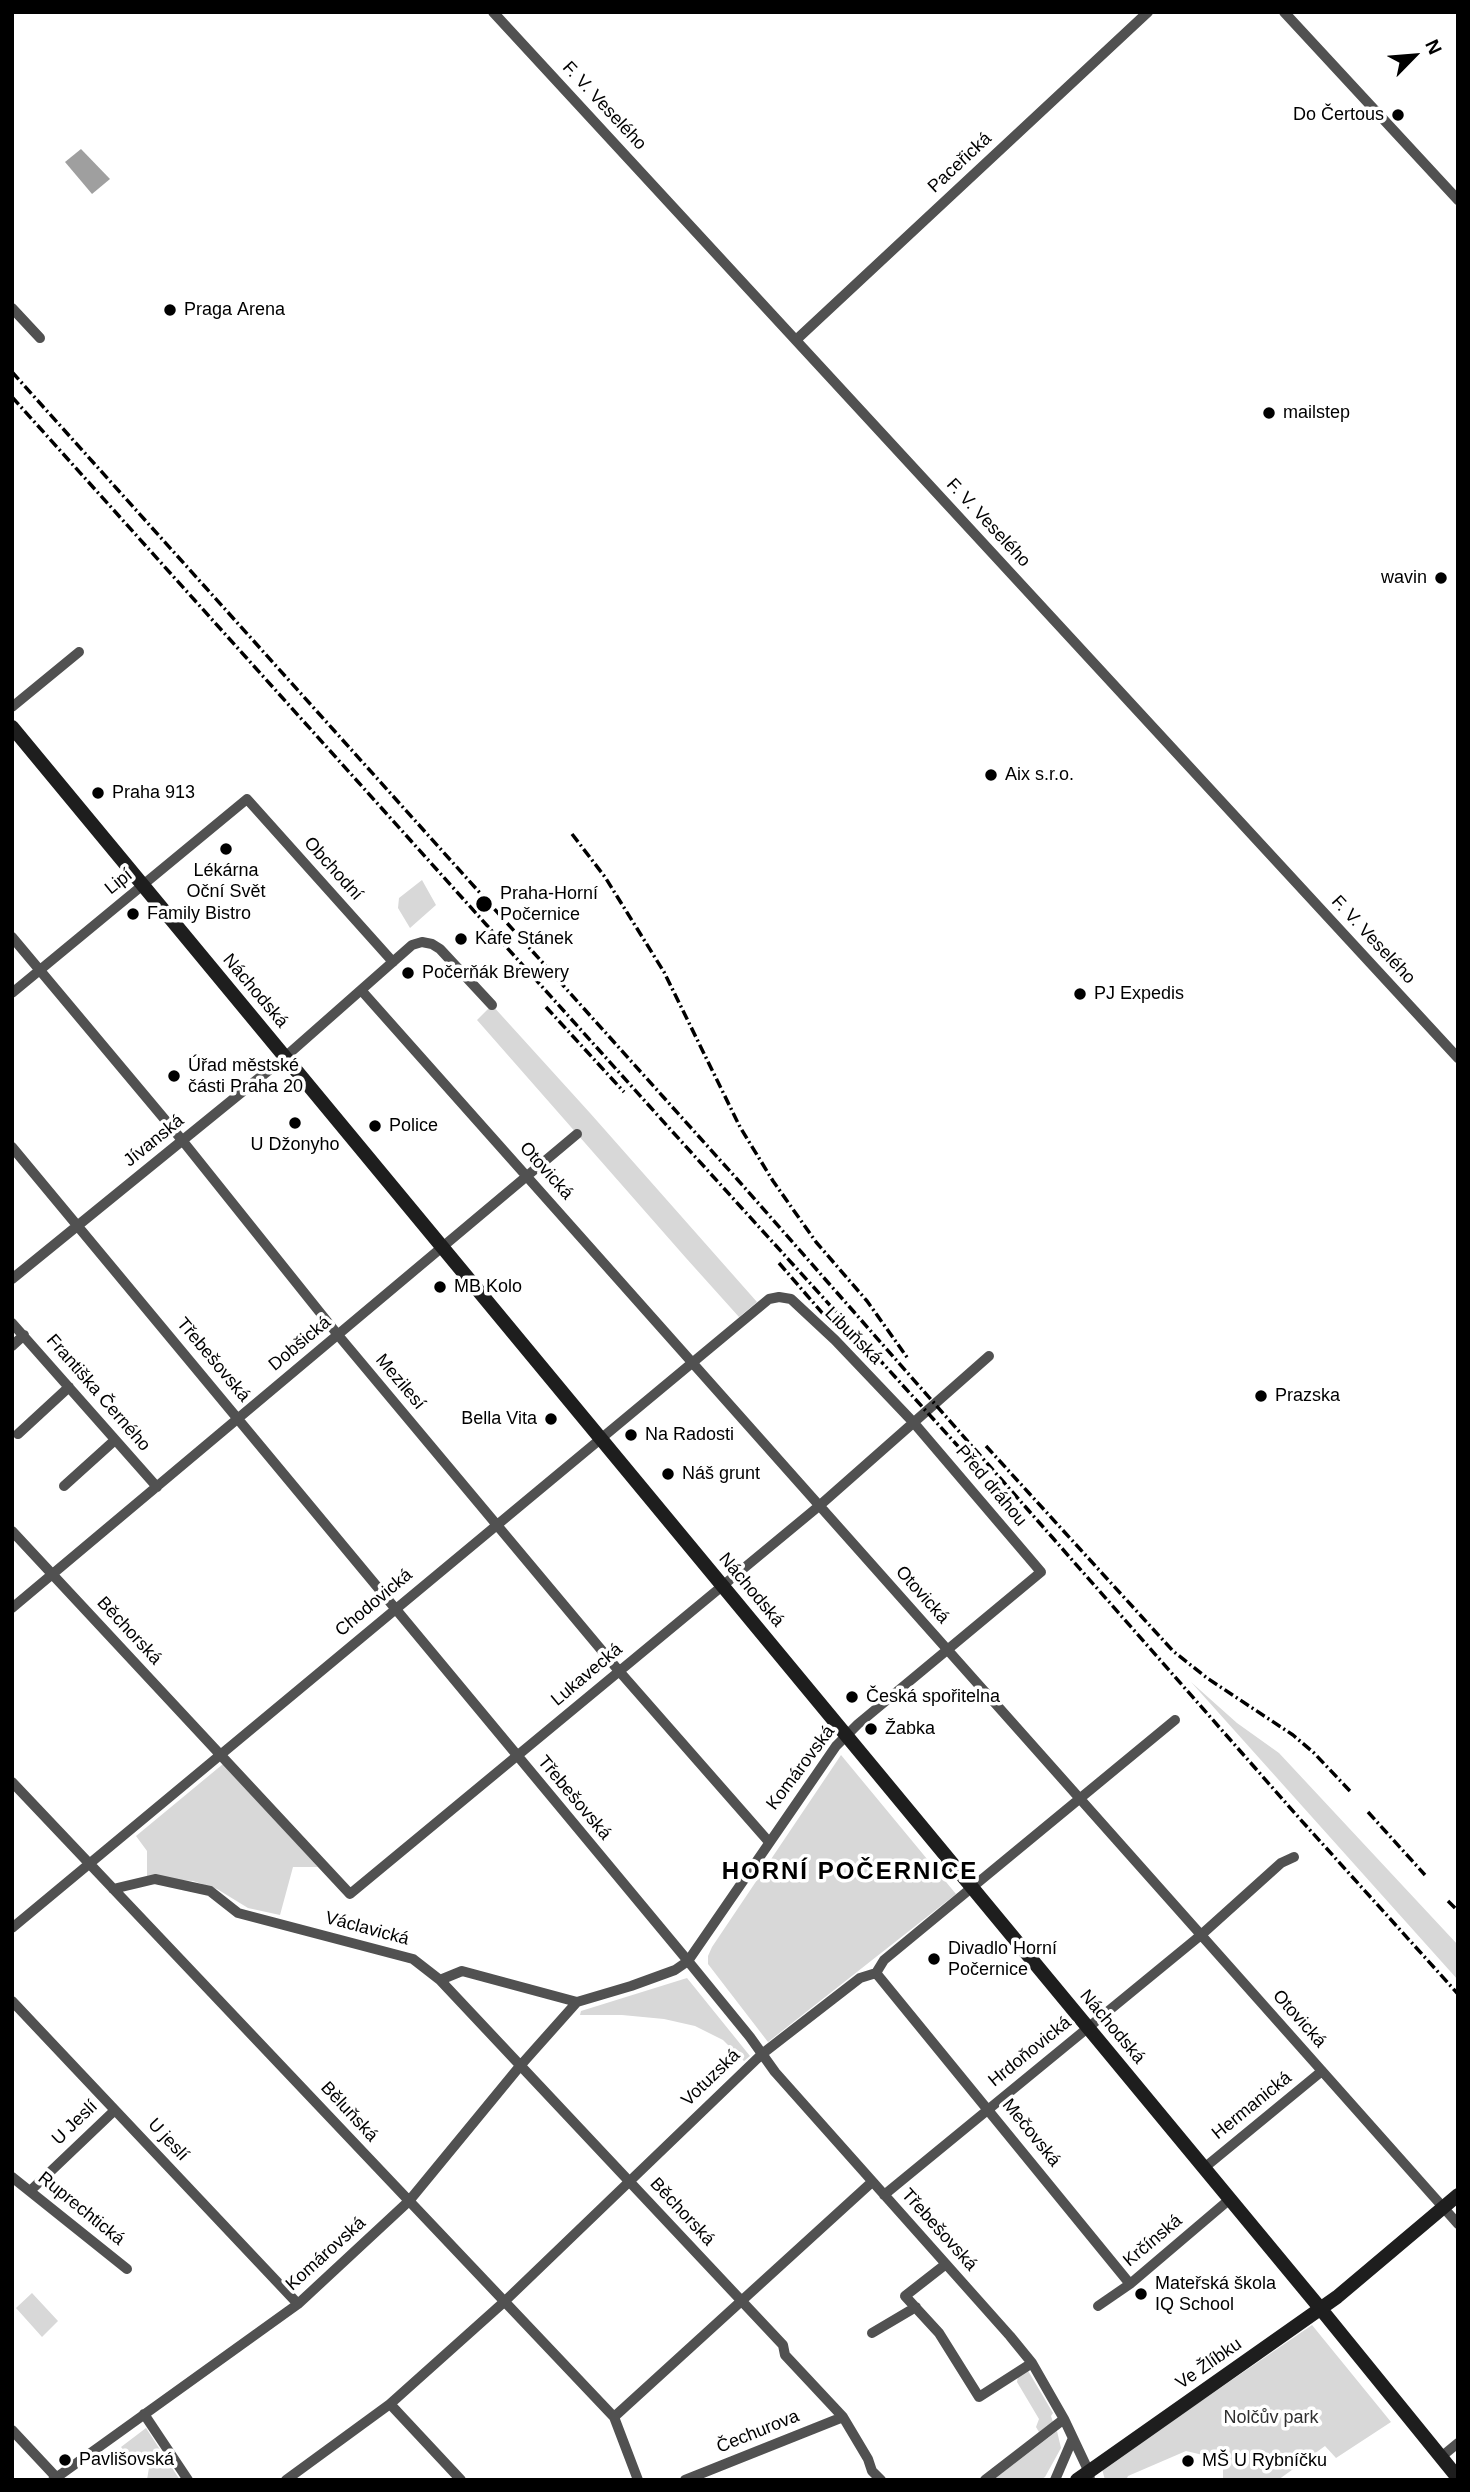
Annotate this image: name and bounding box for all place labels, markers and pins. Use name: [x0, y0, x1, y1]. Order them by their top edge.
place label: Do Čertous: [1293, 104, 1384, 126]
marker: Do Čertous: [1390, 107, 1406, 123]
place label: Praga Arena: [184, 299, 285, 321]
marker: Praga Arena: [162, 302, 178, 318]
place label: mailstep: [1283, 402, 1350, 424]
marker: mailstep: [1261, 405, 1277, 421]
place label: wavin: [1381, 567, 1427, 589]
marker: wavin: [1433, 570, 1449, 586]
place label: Aix s.r.o.: [1005, 764, 1074, 786]
marker: Aix s.r.o.: [983, 767, 999, 783]
place label: Praha 913: [112, 782, 195, 804]
marker: Praha 913: [90, 785, 106, 801]
marker: Lékárna Oční Svět: [218, 841, 234, 857]
place label: Lékárna Oční Svět: [186, 860, 266, 903]
place label: Praha-Horní Počernice: [500, 883, 598, 926]
marker: Praha-Horní Počernice: [474, 894, 494, 914]
place label: Family Bistro: [147, 903, 251, 925]
marker: Family Bistro: [125, 906, 141, 922]
place label: Kafe Stánek: [475, 928, 573, 950]
marker: Kafe Stánek: [453, 931, 469, 947]
place label: Počerňák Brewery: [422, 962, 569, 984]
marker: Počerňák Brewery: [400, 965, 416, 981]
place label: PJ Expedis: [1094, 983, 1184, 1005]
marker: PJ Expedis: [1072, 986, 1088, 1002]
place label: Úřad městské části Praha 20: [188, 1055, 303, 1098]
marker: Úřad městské části Praha 20: [166, 1068, 182, 1084]
marker: U Džonyho: [287, 1115, 303, 1131]
place label: Police: [389, 1115, 438, 1137]
marker: Police: [367, 1118, 383, 1134]
place label: U Džonyho: [250, 1134, 340, 1156]
place label: MB Kolo: [454, 1276, 522, 1298]
marker: MB Kolo: [432, 1279, 448, 1295]
place label: Prazska: [1275, 1385, 1340, 1407]
marker: Prazska: [1253, 1388, 1269, 1404]
place label: Bella Vita: [461, 1408, 537, 1430]
marker: Bella Vita: [543, 1411, 559, 1427]
place label: Na Radosti: [645, 1424, 734, 1446]
marker: Na Radosti: [623, 1427, 639, 1443]
place label: Náš grunt: [682, 1463, 760, 1485]
marker: Náš grunt: [660, 1466, 676, 1482]
place label: Česká spořitelna: [866, 1686, 1000, 1708]
marker: Česká spořitelna: [844, 1689, 860, 1705]
place label: Žabka: [885, 1718, 935, 1740]
marker: Žabka: [863, 1721, 879, 1737]
place label: Divadlo Horní Počernice: [948, 1938, 1057, 1980]
marker: Divadlo Horní Počernice: [926, 1951, 942, 1967]
place label: Mateřská škola IQ School: [1155, 2273, 1276, 2316]
marker: Mateřská škola IQ School: [1133, 2286, 1149, 2302]
place label: Pavlišovská: [79, 2449, 174, 2471]
place label: MŠ U Rybníčku: [1202, 2450, 1327, 2472]
marker: Pavlišovská: [57, 2452, 73, 2468]
marker: MŠ U Rybníčku: [1180, 2453, 1196, 2469]

